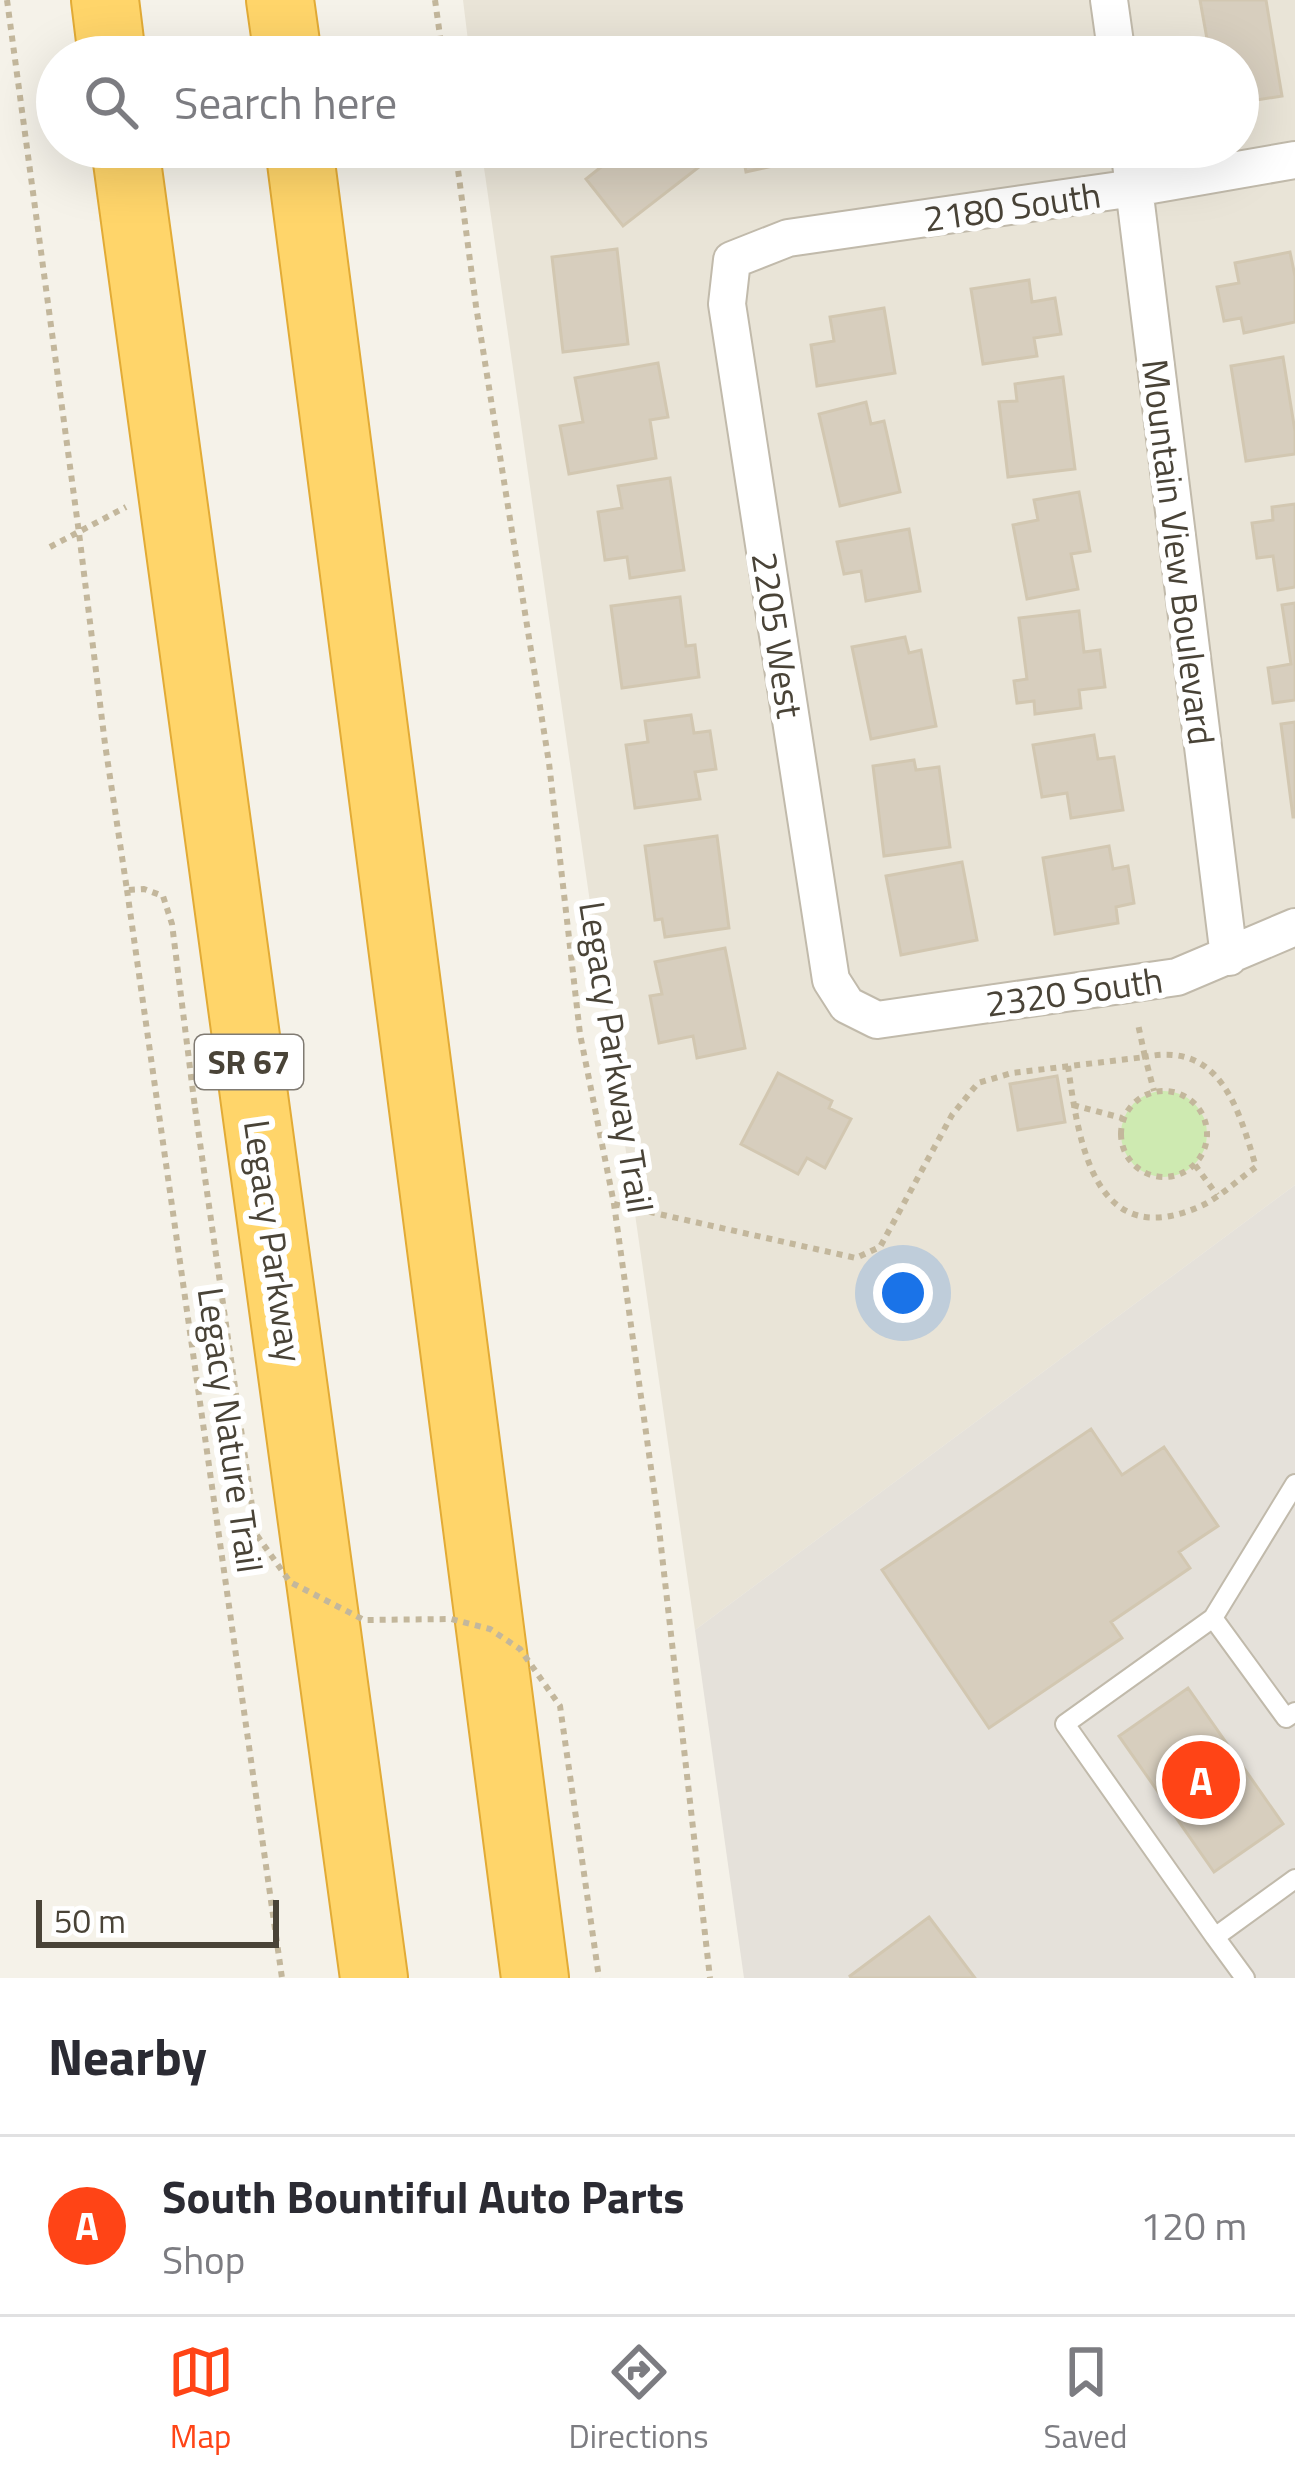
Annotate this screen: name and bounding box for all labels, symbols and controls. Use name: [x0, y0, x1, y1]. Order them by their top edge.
search box: [36, 36, 1259, 168]
text: Search here: [174, 68, 397, 136]
icon: search: [78, 69, 144, 135]
street label: 2180 South: [920, 166, 1104, 246]
street label: Mountain View Boulevard: [1128, 356, 1230, 748]
street label: 2205 West: [738, 548, 818, 722]
street label: Legacy Parkway Trail: [565, 897, 669, 1217]
street label: 2320 South: [982, 951, 1166, 1031]
road number: SR 67: [195, 1035, 303, 1089]
street label: Legacy Parkway: [230, 1116, 318, 1366]
your location: [873, 1263, 933, 1323]
street label: Legacy Nature Trail: [184, 1284, 278, 1576]
pin: A: [1162, 1735, 1240, 1825]
scale bar: [36, 1894, 279, 1947]
text: 50 m: [54, 1896, 126, 1946]
text: Nearby: [48, 2017, 207, 2095]
text: South Bountiful Auto Parts: [162, 2162, 684, 2230]
text: A: [75, 2196, 99, 2255]
text: 120 m: [1140, 2196, 1247, 2255]
text: Shop: [162, 2230, 245, 2289]
tab: Map: [168, 2339, 234, 2461]
tab: Directions: [569, 2339, 709, 2461]
tab: Saved: [1044, 2339, 1127, 2461]

